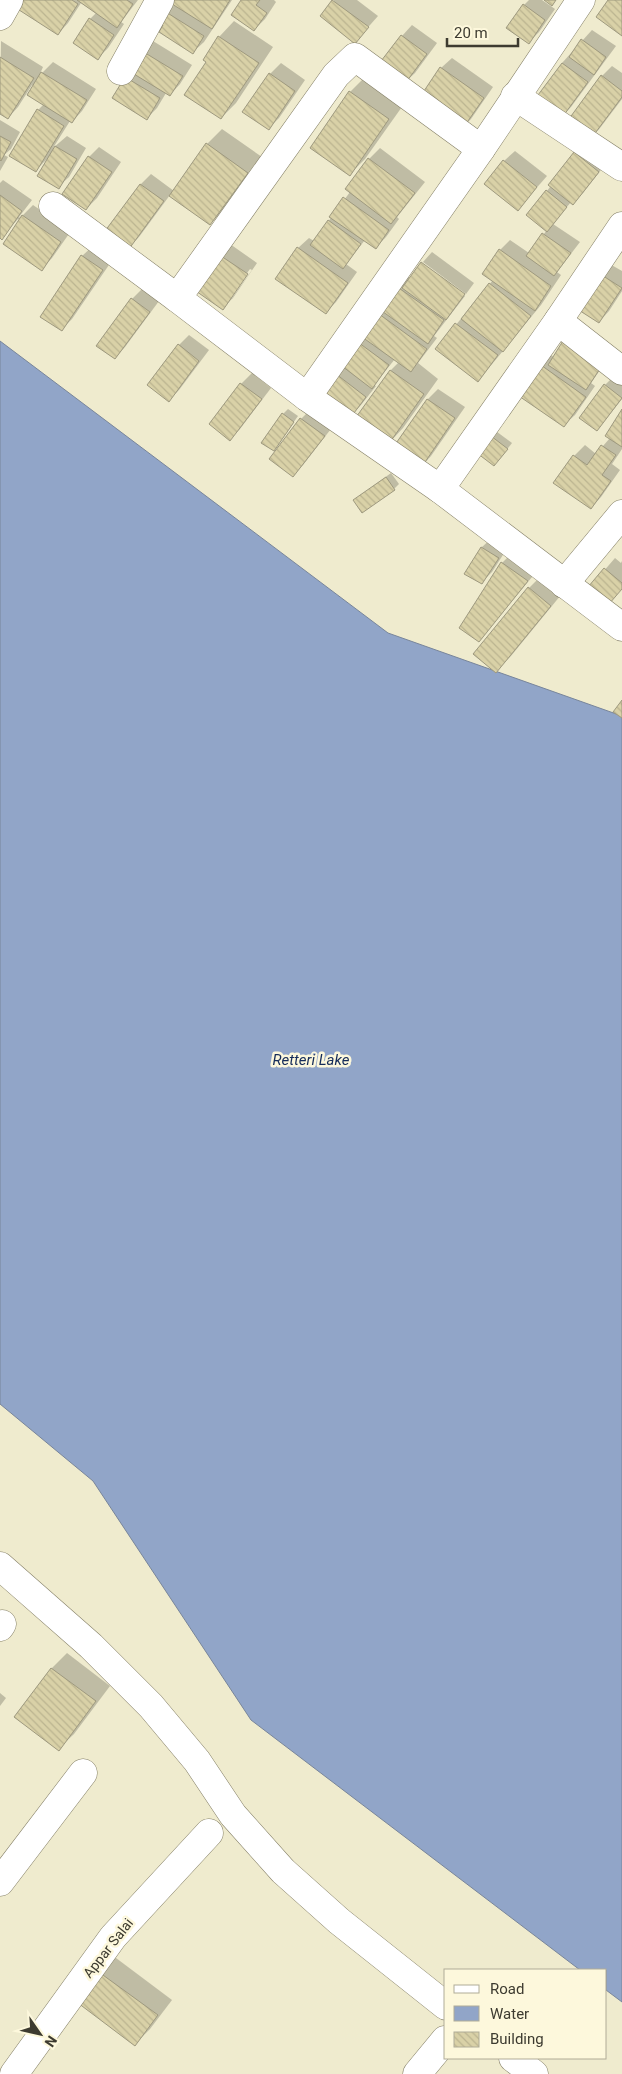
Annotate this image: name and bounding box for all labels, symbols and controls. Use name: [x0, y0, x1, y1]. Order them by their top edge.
scale bar: [447, 15, 518, 47]
text: 20 m: [454, 24, 488, 42]
water label: Retteri Lake: [273, 1051, 350, 1069]
street label: Appar Salai: [80, 1915, 136, 1981]
legend: [444, 1969, 607, 2059]
text: Road: [490, 1980, 524, 1998]
text: Water: [490, 2005, 529, 2023]
north arrow: [15, 2009, 65, 2059]
text: Building: [490, 2030, 544, 2048]
text: N: [41, 2033, 60, 2050]

